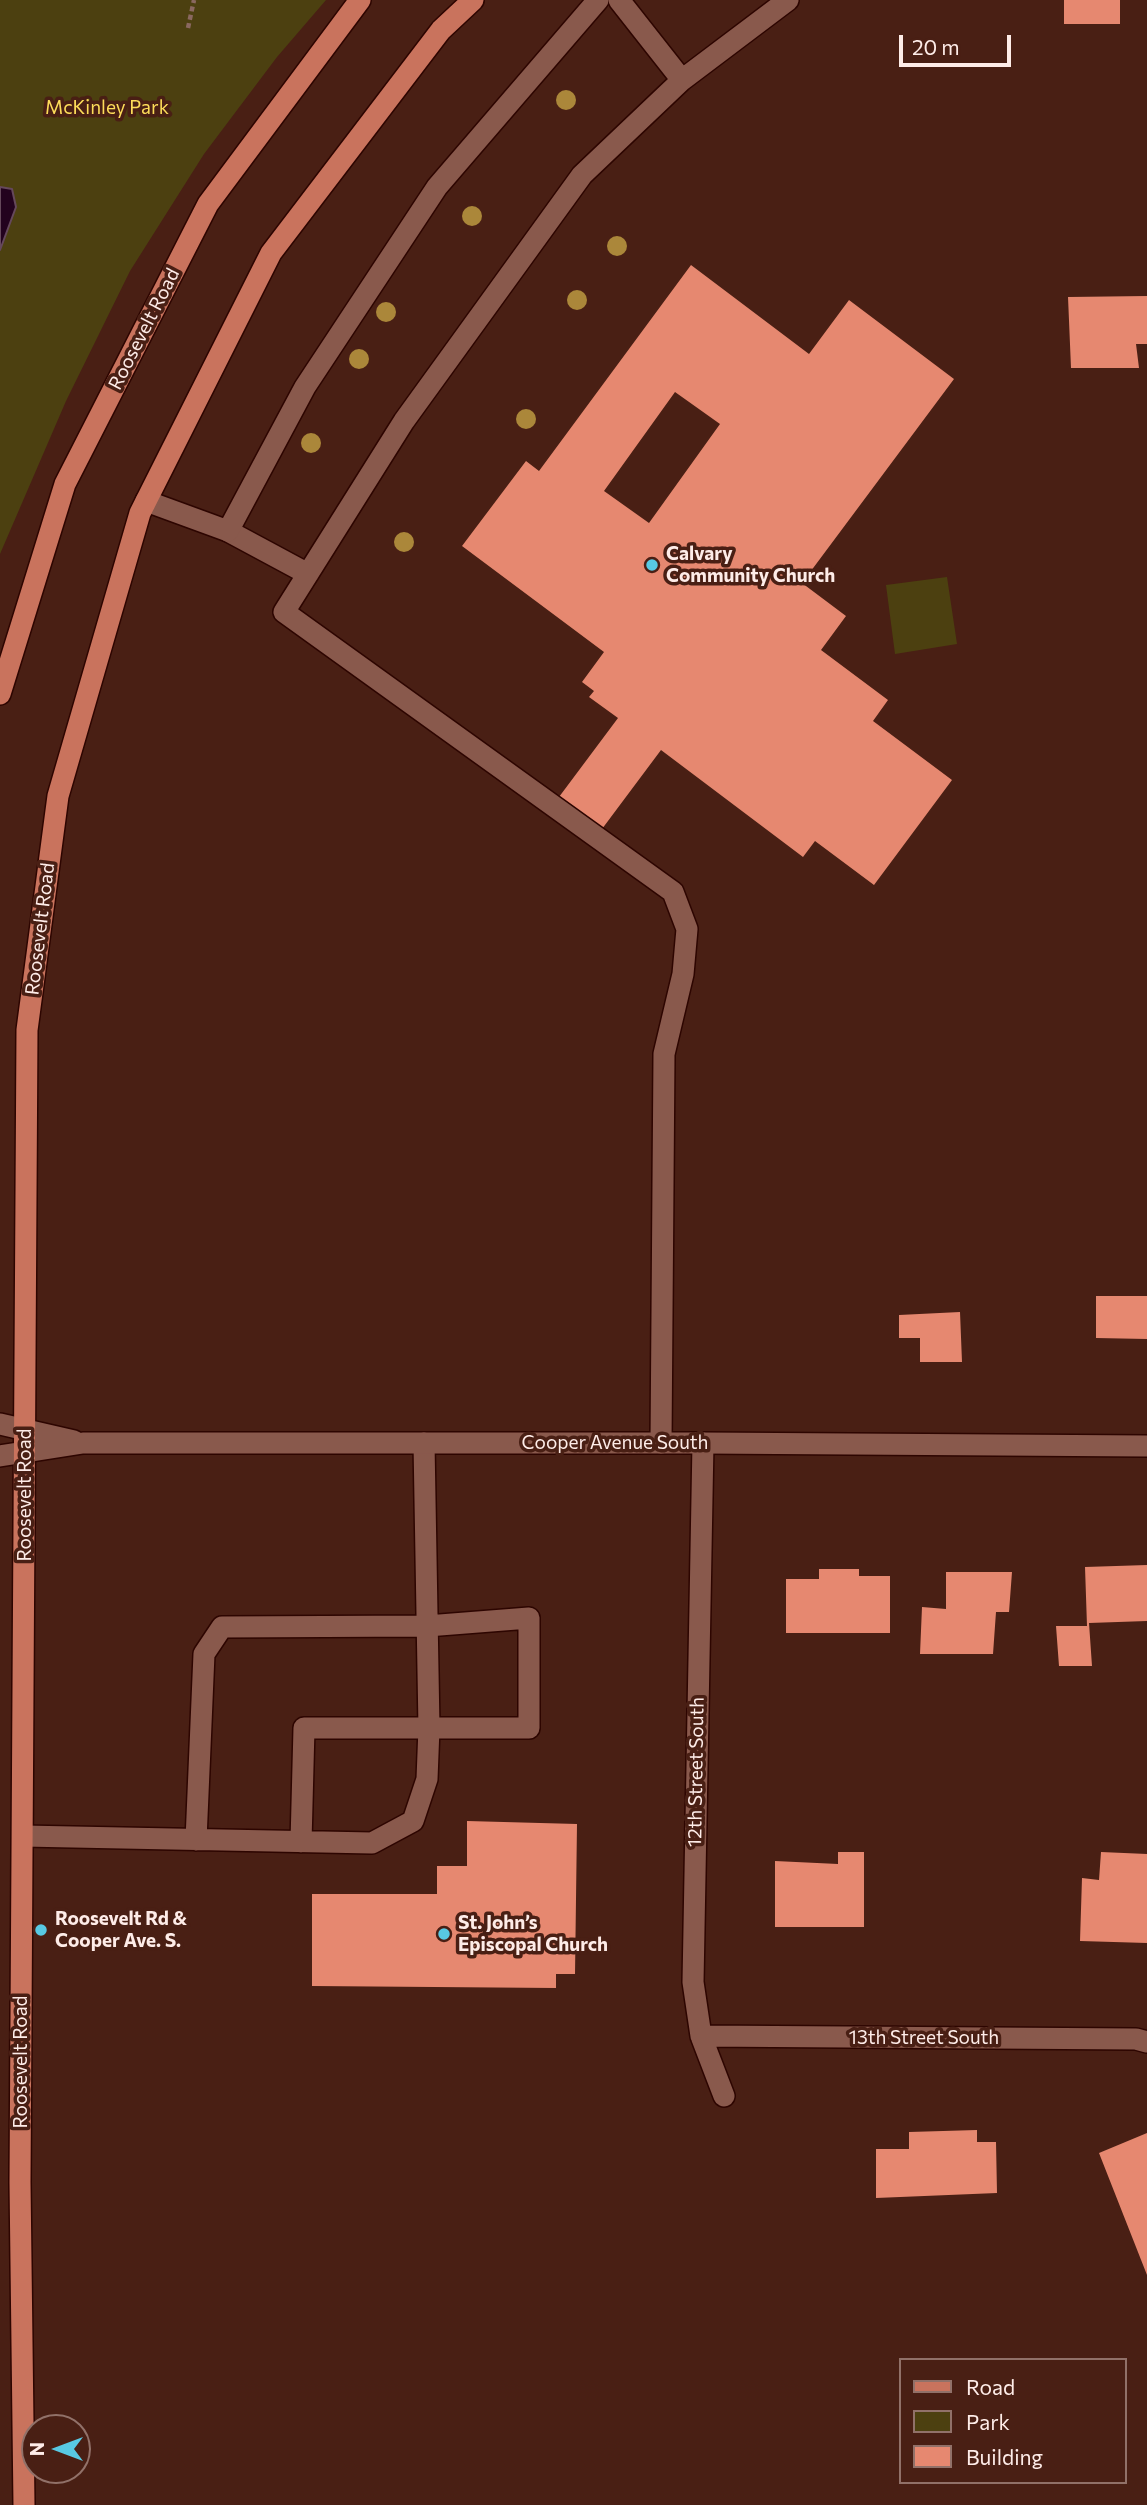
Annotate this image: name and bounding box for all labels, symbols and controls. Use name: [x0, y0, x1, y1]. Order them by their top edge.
scale bar: [902, 21, 1014, 65]
text: 20 m: [912, 34, 960, 59]
park label: McKinley Park: [45, 97, 169, 119]
street label: Roosevelt Road: [104, 265, 184, 393]
place label: Calvary Community Church: [666, 543, 835, 587]
marker: Calvary Community Church: [644, 557, 660, 573]
street label: Roosevelt Road: [21, 862, 59, 996]
street label: Roosevelt Road: [14, 1428, 36, 1562]
street label: Cooper Avenue South: [522, 1432, 708, 1454]
street label: 12th Street South: [683, 1697, 709, 1847]
place label: Roosevelt Rd & Cooper Ave. S.: [55, 1908, 187, 1952]
place label: St. John’s Episcopal Church: [458, 1912, 608, 1956]
marker: Roosevelt Rd & Cooper Ave. S.: [33, 1922, 49, 1938]
marker: St. John’s Episcopal Church: [436, 1926, 452, 1942]
street label: Roosevelt Road: [10, 1995, 32, 2129]
street label: 13th Street South: [849, 2027, 999, 2049]
legend: [898, 2358, 1126, 2484]
text: Road: [966, 2374, 1015, 2399]
text: Park: [966, 2409, 1010, 2434]
north arrow: [21, 2414, 91, 2484]
text: N: [25, 2442, 48, 2456]
text: Building: [966, 2444, 1043, 2469]

